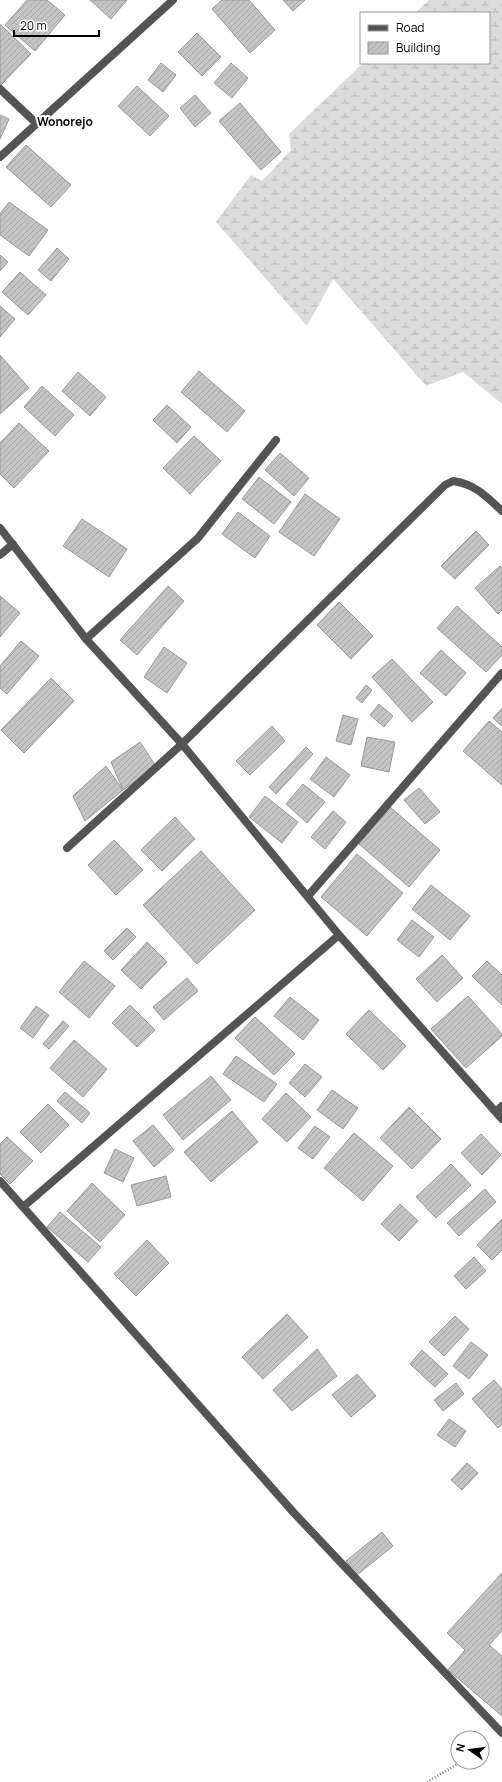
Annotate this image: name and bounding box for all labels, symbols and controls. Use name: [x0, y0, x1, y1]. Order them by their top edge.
scale bar: [14, 12, 99, 38]
legend: [360, 12, 490, 64]
text: 20 m: [20, 17, 47, 34]
text: Road: [396, 19, 424, 36]
text: Building: [396, 39, 440, 56]
district label: Wonorejo: [37, 113, 93, 130]
north arrow: [450, 1730, 490, 1770]
text: N: [452, 1742, 468, 1753]

